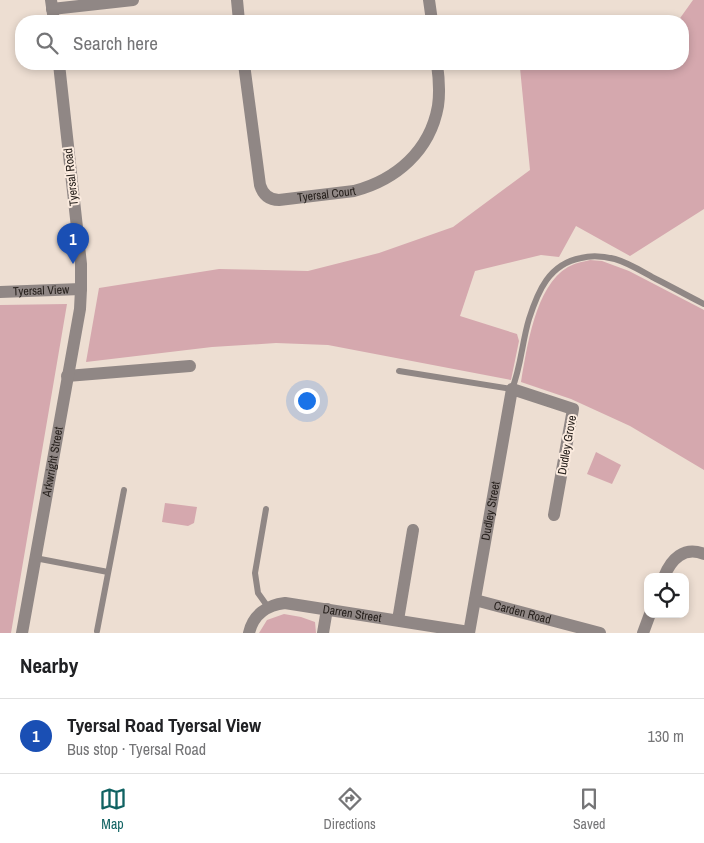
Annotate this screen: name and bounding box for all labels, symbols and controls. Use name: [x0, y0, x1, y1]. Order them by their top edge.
search box: [15, 15, 689, 70]
icon: search: [33, 29, 61, 57]
text: Search here: [73, 30, 158, 56]
street label: Tyersal Road: [60, 147, 82, 207]
street label: Tyersal Court: [296, 183, 358, 206]
pin: 1: [57, 223, 89, 264]
street label: Tyersal View: [13, 281, 70, 300]
your location: [294, 388, 320, 414]
street label: Dudley Grove: [554, 414, 580, 476]
street label: Arkwright Street: [38, 425, 67, 499]
street label: Dudley Street: [477, 480, 504, 542]
map controls: [644, 573, 689, 618]
button: locate: [644, 573, 689, 618]
street label: Carden Road: [492, 597, 553, 628]
street label: Darren Street: [322, 601, 383, 626]
text: Nearby: [20, 651, 78, 680]
text: Tyersal Road Tyersal View: [67, 712, 261, 738]
text: 1: [32, 725, 40, 747]
text: 130 m: [648, 725, 684, 747]
text: Bus stop · Tyersal Road: [67, 738, 206, 760]
tab: Map: [99, 785, 127, 833]
tab: Directions: [324, 785, 376, 833]
tab: Saved: [573, 785, 605, 833]

